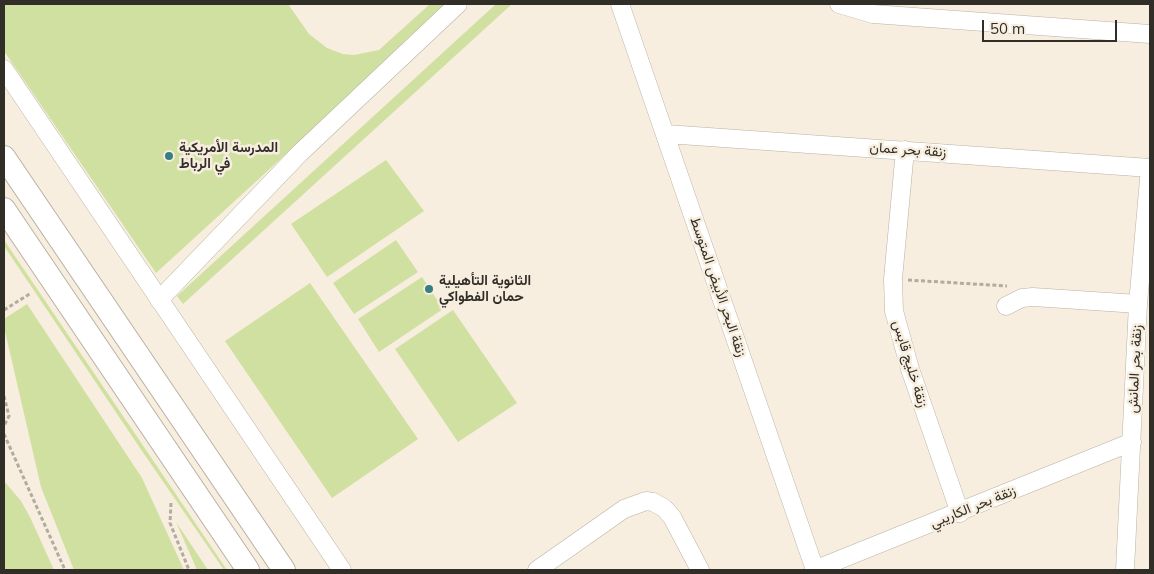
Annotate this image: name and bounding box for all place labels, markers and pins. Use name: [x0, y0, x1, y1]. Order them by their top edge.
place label: المدرسة الأمريكية في الرباط: [179, 140, 278, 172]
marker: المدرسة الأمريكية في الرباط: [163, 150, 175, 162]
place label: الثانوية التأهيلية حمان الفطواكي: [439, 273, 531, 306]
marker: الثانوية التأهيلية حمان الفطواكي: [423, 283, 435, 295]

